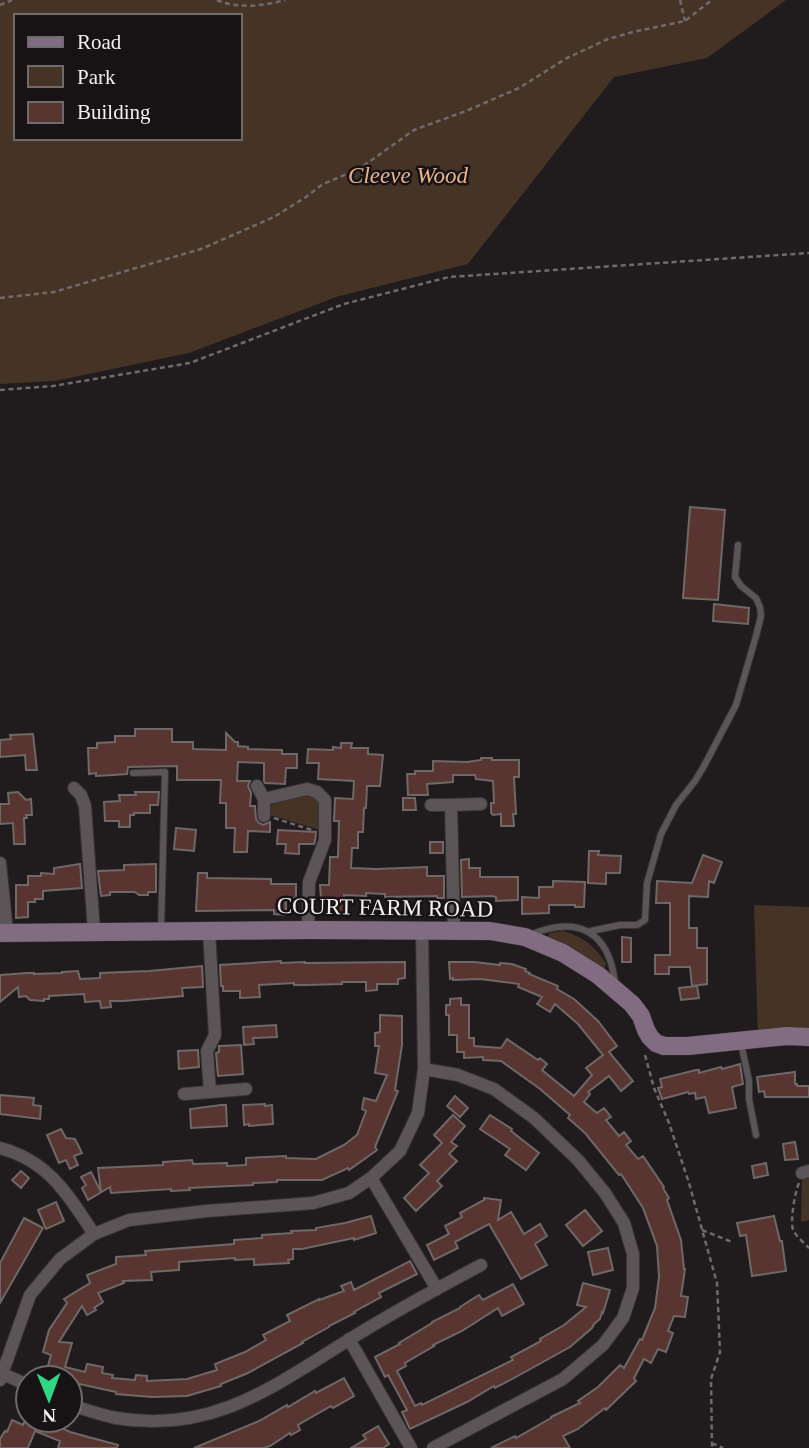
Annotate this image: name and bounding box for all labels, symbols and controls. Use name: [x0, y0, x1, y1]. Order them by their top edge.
legend: [14, 14, 242, 140]
text: Road: [77, 30, 122, 54]
text: Park: [77, 65, 116, 89]
text: Building: [77, 100, 151, 124]
park label: Cleeve Wood: [348, 163, 468, 188]
street label: COURT FARM ROAD: [277, 893, 493, 922]
north arrow: [14, 1364, 84, 1434]
text: N: [42, 1405, 56, 1426]

